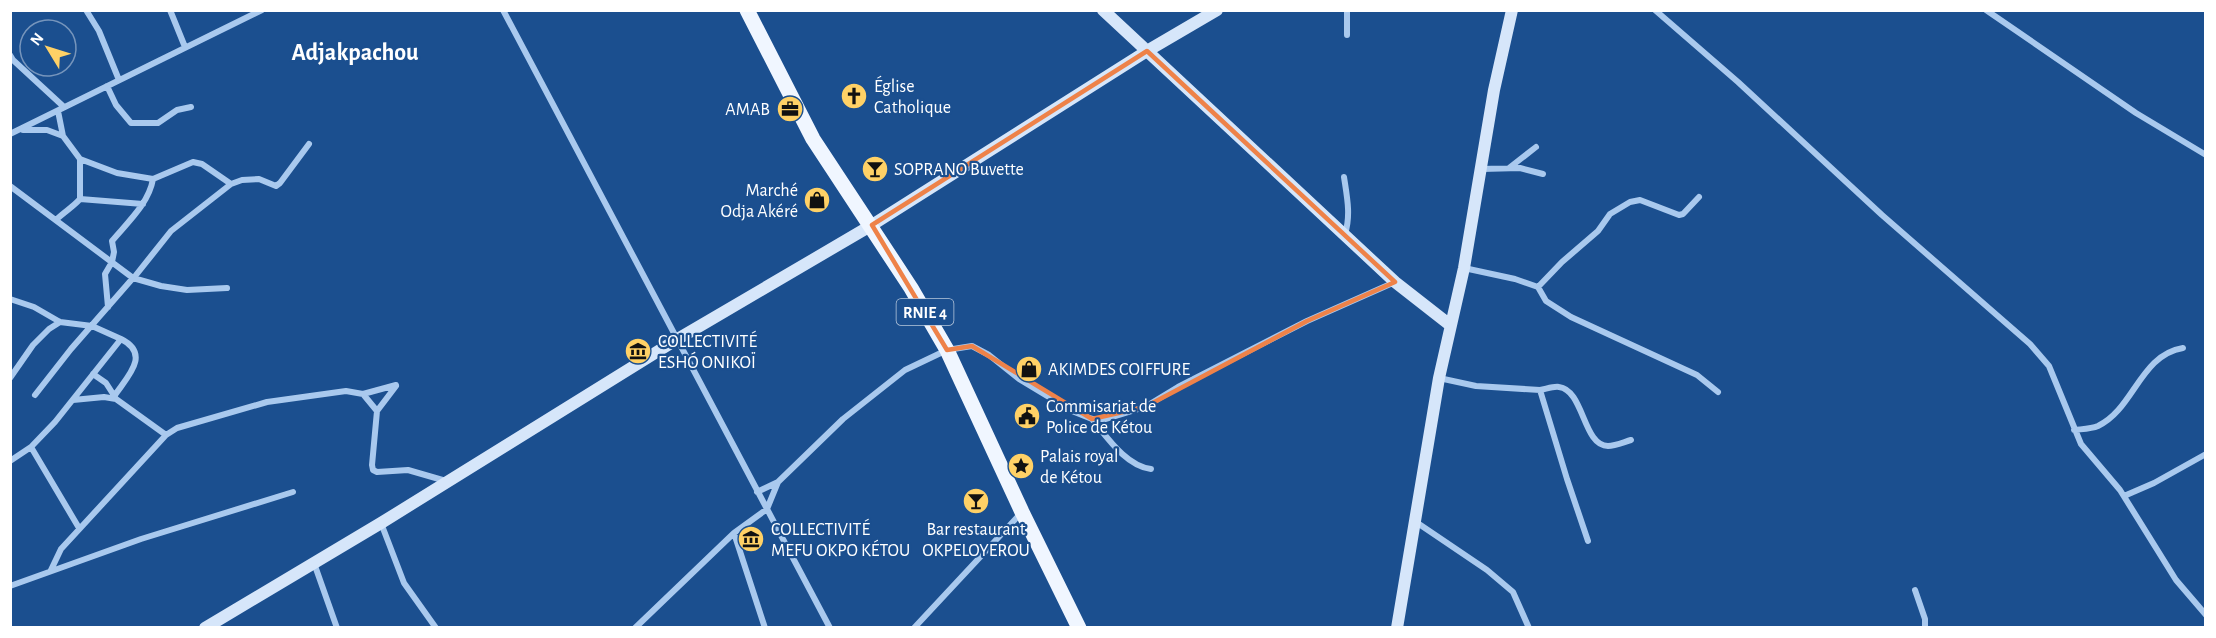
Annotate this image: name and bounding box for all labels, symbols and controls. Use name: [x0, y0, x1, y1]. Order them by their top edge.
north arrow: [18, 18, 78, 78]
text: N: [27, 30, 47, 49]
district label: Adjakpachou: [291, 41, 419, 65]
place label: Église Catholique: [874, 75, 951, 117]
church icon: Église Catholique: [839, 81, 869, 111]
office icon: AMAB: [775, 94, 805, 124]
place label: AMAB: [725, 101, 770, 119]
bar icon: SOPRANO Buvette: [860, 154, 890, 184]
place label: SOPRANO Buvette: [894, 161, 1024, 179]
place label: Marché Odja Akéré: [720, 182, 798, 221]
shop icon: Marché Odja Akéré: [802, 185, 832, 215]
road number: RNIE 4: [896, 299, 954, 325]
place label: COLLECTIVITÉ ESHÓ ONIKOÏ: [658, 330, 757, 372]
museum icon: COLLECTIVITÉ ESHÓ ONIKOÏ: [623, 336, 653, 366]
shop icon: AKIMDES COIFFURE: [1014, 354, 1044, 384]
place label: AKIMDES COIFFURE: [1048, 361, 1191, 379]
place label: Commisariat de Police de Kétou: [1046, 398, 1156, 437]
public building icon: Commisariat de Police de Kétou: [1012, 401, 1042, 431]
place label: Palais royal de Kétou: [1040, 448, 1119, 487]
place icon: Palais royal de Kétou: [1006, 451, 1036, 481]
bar icon: Bar restaurant OKPELOYEROU: [961, 486, 991, 516]
place label: COLLECTIVITÉ MEFU OKPO KÉTOU: [771, 518, 910, 560]
place label: Bar restaurant OKPELOYEROU: [922, 521, 1030, 560]
museum icon: COLLECTIVITÉ MEFU OKPO KÉTOU: [736, 524, 766, 554]

